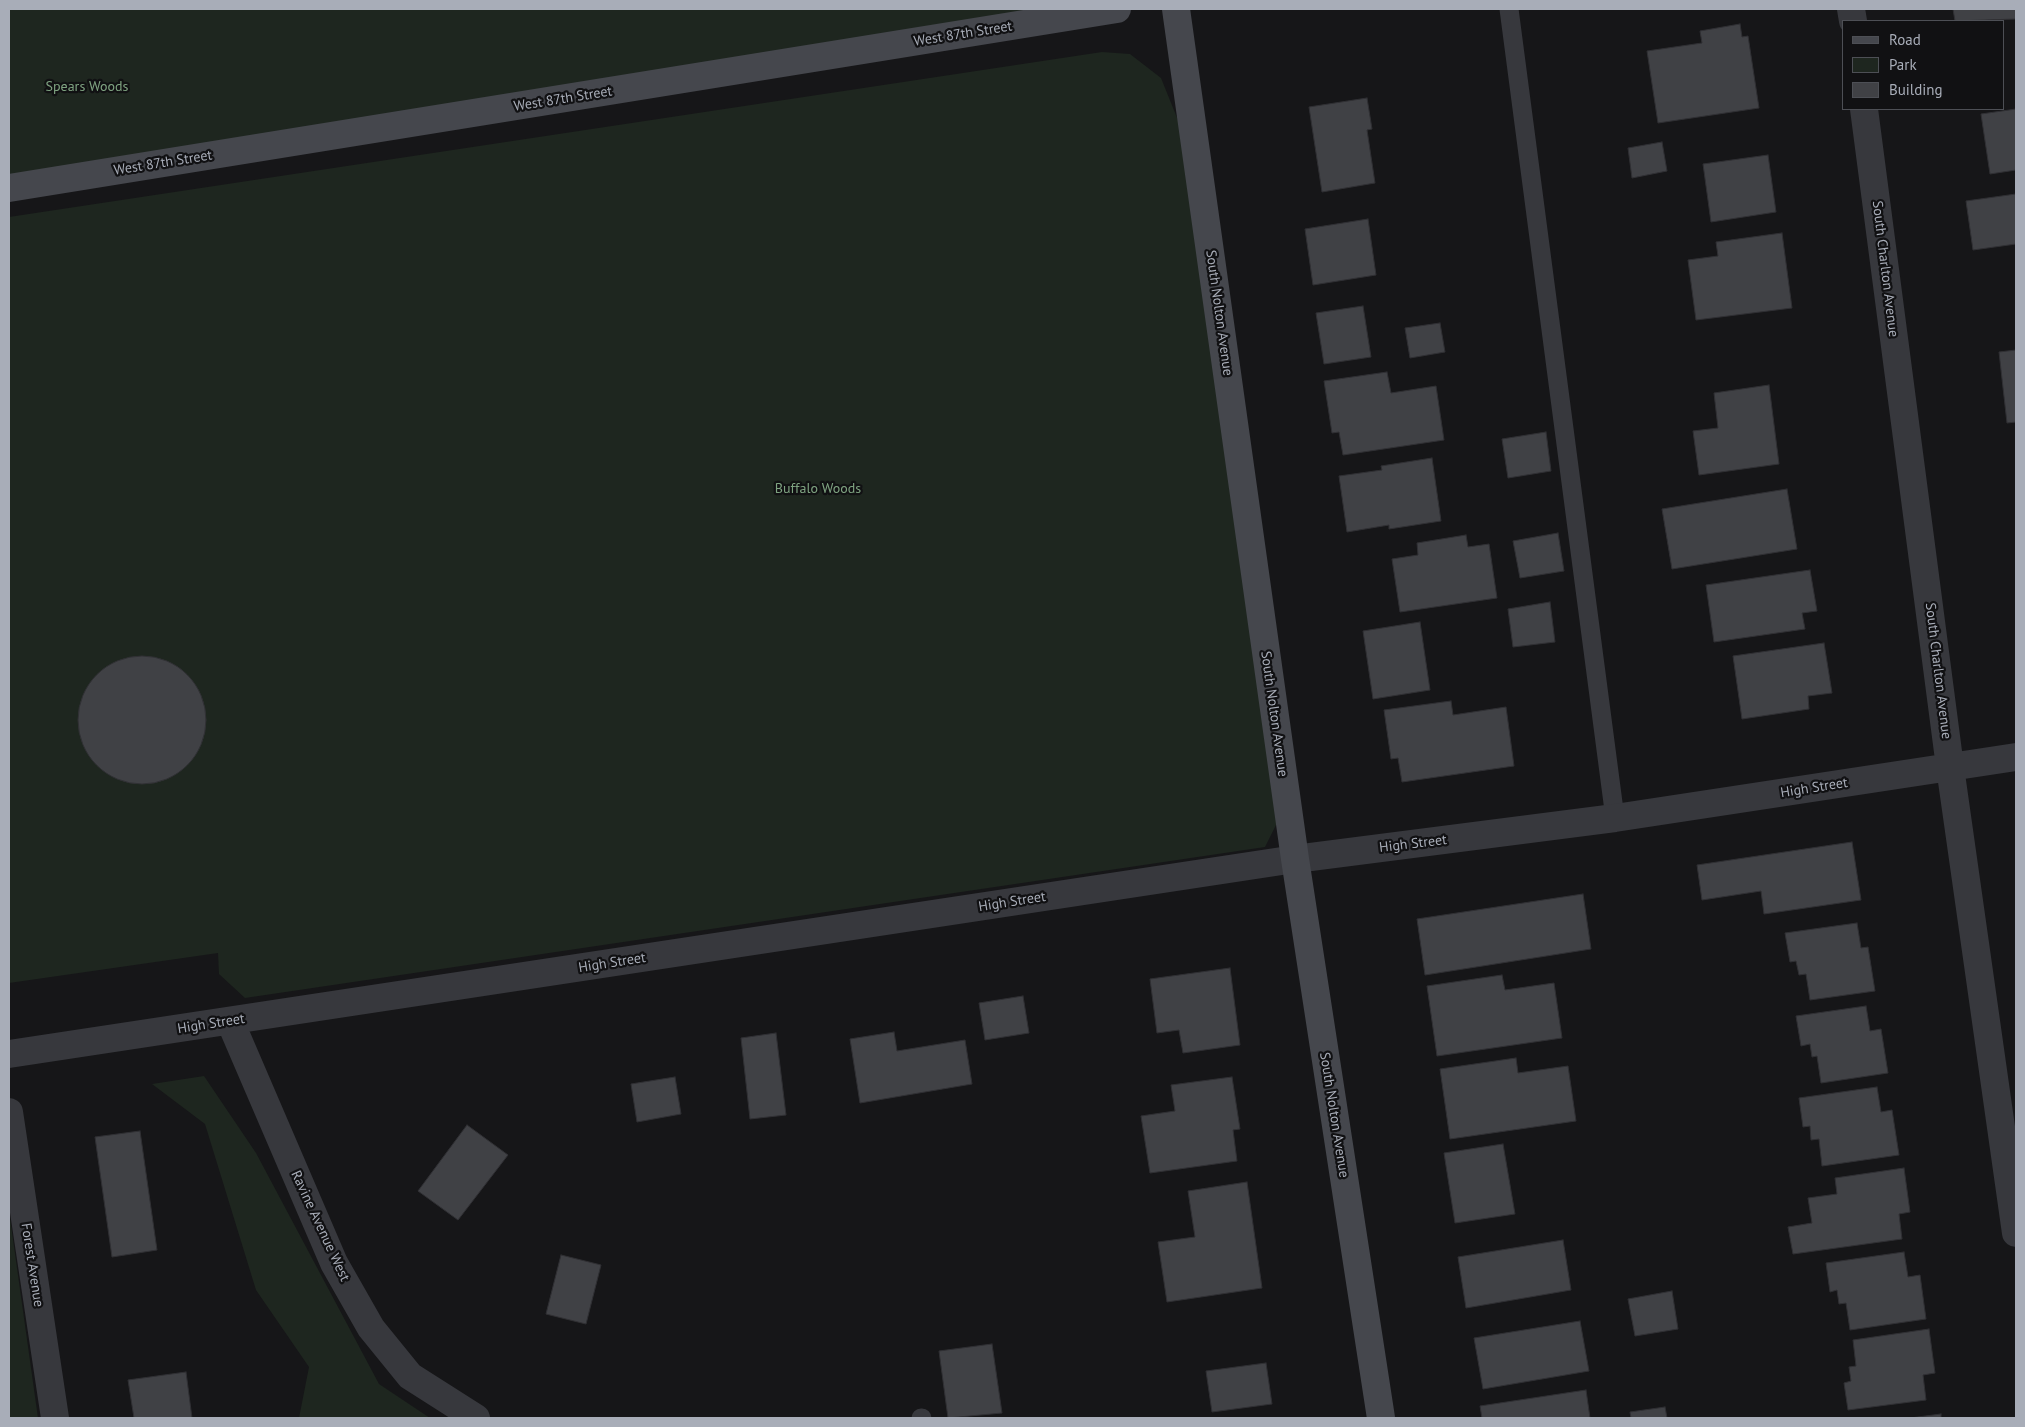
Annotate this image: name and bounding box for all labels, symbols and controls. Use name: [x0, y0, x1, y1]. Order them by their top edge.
street label: West 87th Street: [913, 18, 1013, 50]
legend: [1842, 20, 2005, 110]
text: Road: [1889, 30, 1921, 49]
text: Park: [1889, 55, 1917, 74]
park label: Spears Woods: [46, 79, 128, 95]
text: Building: [1889, 80, 1943, 99]
street label: West 87th Street: [513, 83, 613, 115]
street label: West 87th Street: [113, 147, 213, 179]
street label: South Charlton Avenue: [1868, 200, 1902, 338]
street label: South Nolton Avenue: [1202, 249, 1236, 377]
park label: Buffalo Woods: [775, 481, 861, 497]
street label: South Charlton Avenue: [1921, 602, 1955, 740]
street label: South Nolton Avenue: [1257, 650, 1291, 778]
street label: High Street: [1779, 774, 1849, 802]
street label: High Street: [1378, 832, 1448, 856]
street label: High Street: [977, 888, 1047, 916]
street label: High Street: [577, 949, 647, 977]
street label: High Street: [176, 1010, 246, 1038]
street label: South Nolton Avenue: [1316, 1051, 1352, 1179]
street label: Ravine Avenue West: [287, 1168, 353, 1284]
street label: Forest Avenue: [17, 1222, 47, 1308]

